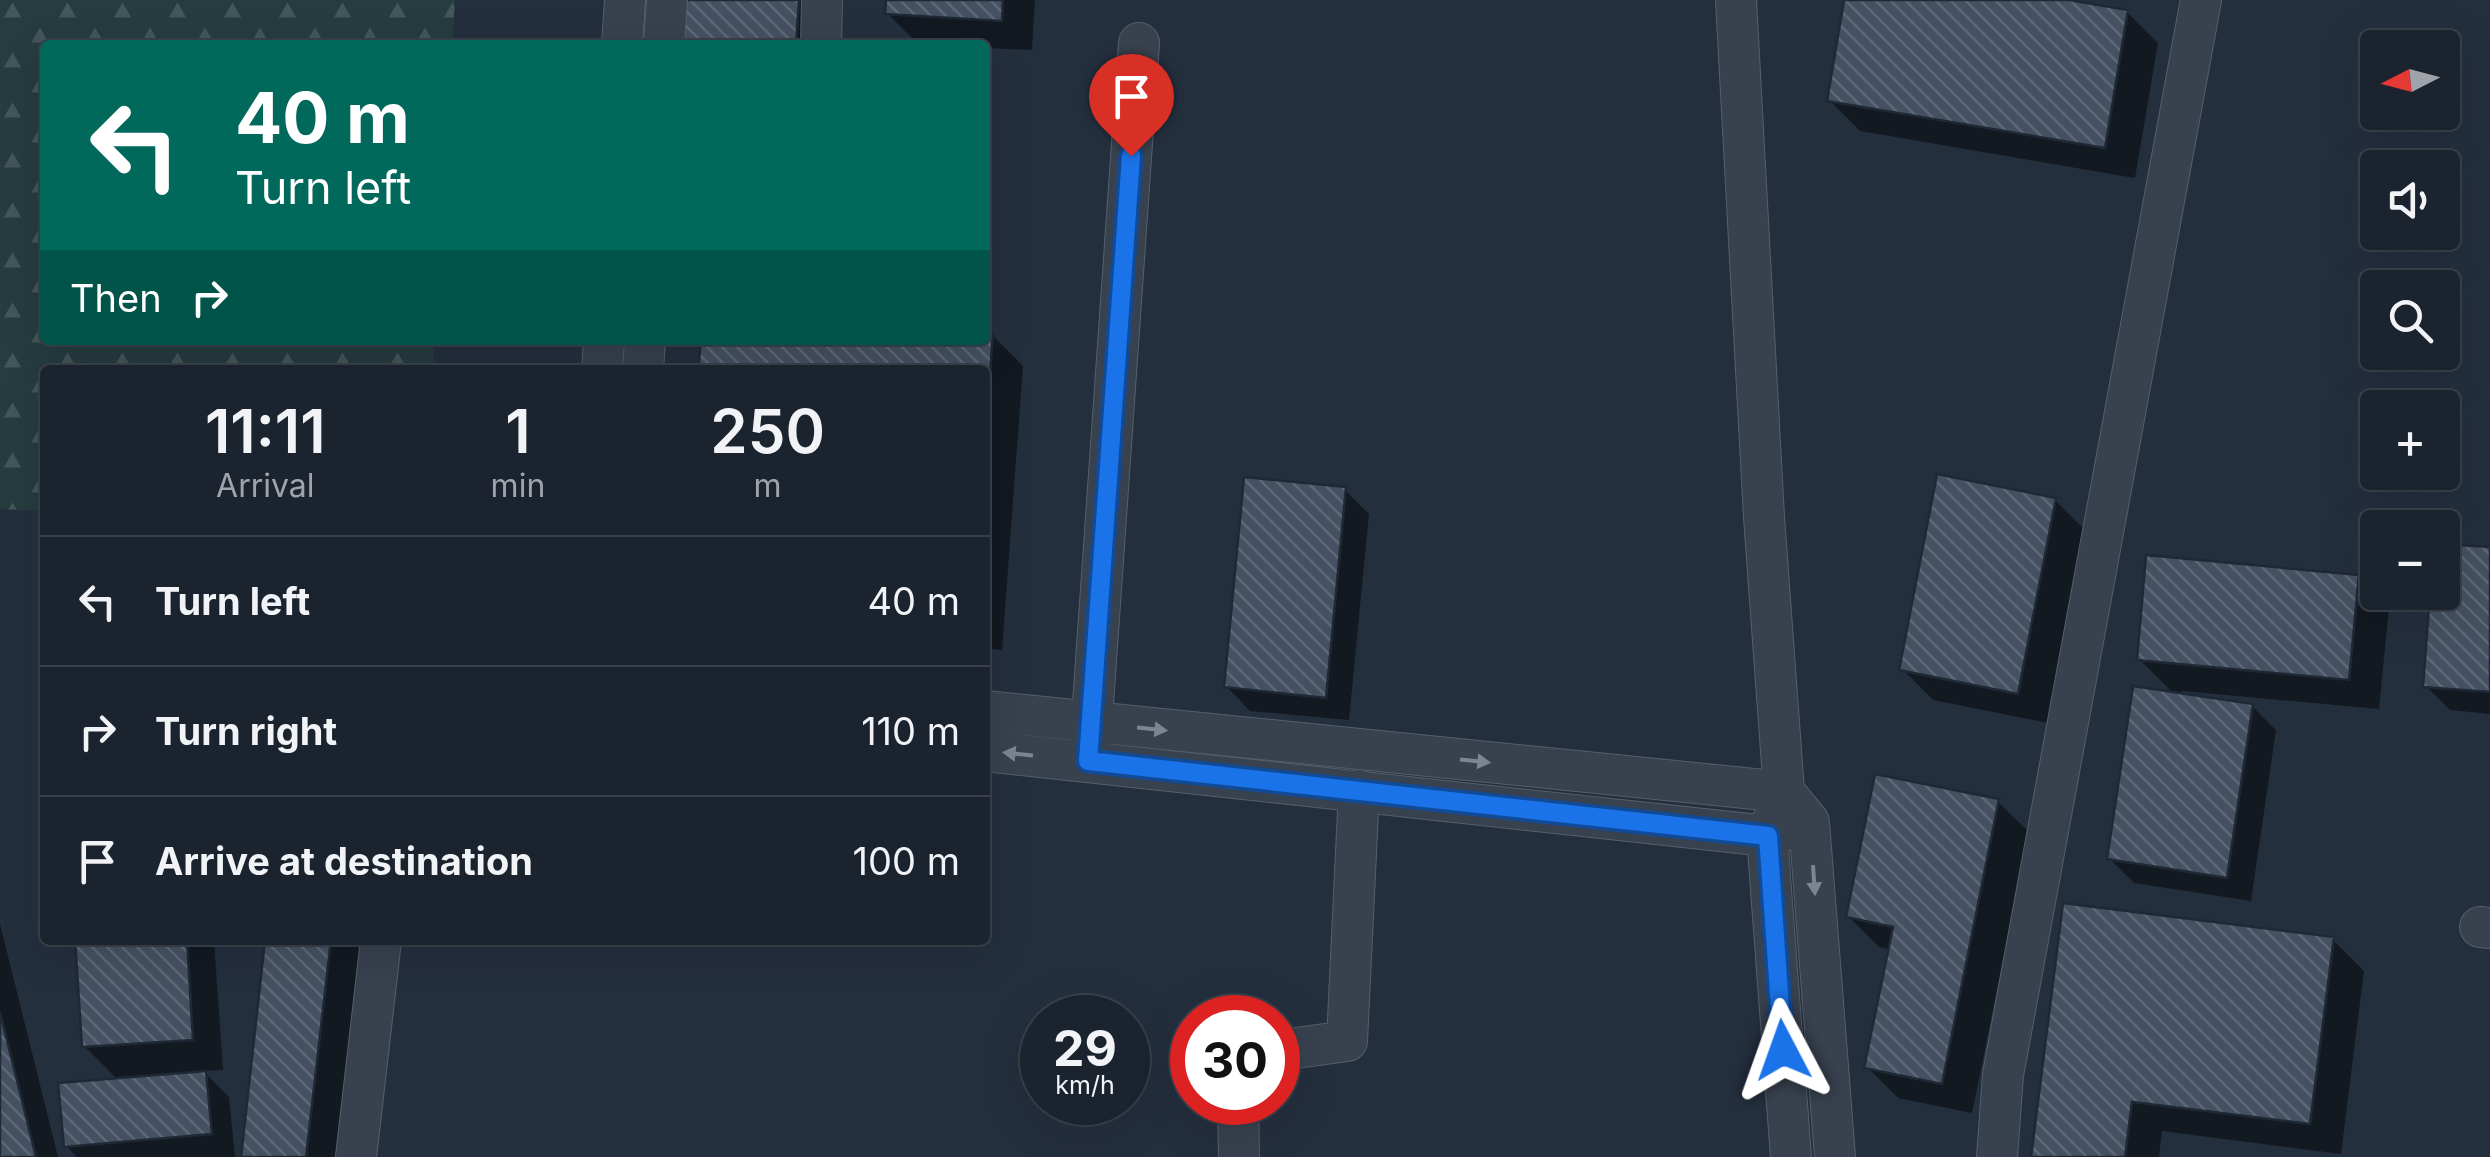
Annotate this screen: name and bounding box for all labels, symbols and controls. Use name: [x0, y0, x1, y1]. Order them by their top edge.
north arrow: [2360, 30, 2460, 130]
map controls: [2360, 30, 2460, 610]
pin: [1089, 54, 1174, 157]
icon: arrive: [1104, 69, 1159, 124]
text: 40 m: [235, 75, 410, 160]
icon: left: [70, 80, 200, 210]
button: sound: [2360, 150, 2460, 250]
text: Turn left: [235, 160, 411, 215]
icon: right: [182, 270, 237, 325]
button: search: [2360, 270, 2460, 370]
text: Then: [70, 275, 162, 321]
button: +: [2360, 390, 2460, 490]
text: 11:11: [205, 395, 326, 467]
text: 1: [505, 395, 531, 467]
text: 250: [710, 395, 825, 467]
text: Arrival: [216, 466, 315, 505]
text: min: [491, 466, 545, 505]
text: m: [754, 466, 782, 505]
button: −: [2360, 510, 2460, 610]
icon: left: [70, 574, 125, 629]
text: Turn left: [155, 578, 310, 624]
text: 40 m: [868, 578, 960, 624]
icon: right: [70, 704, 125, 759]
text: Turn right: [155, 708, 337, 754]
text: 110 m: [861, 708, 960, 754]
one-way arrow: [1136, 721, 1168, 737]
one-way arrow: [1002, 746, 1034, 762]
one-way arrow: [1460, 754, 1491, 770]
icon: arrive: [70, 834, 125, 889]
text: Arrive at destination: [155, 838, 533, 884]
text: 100 m: [853, 838, 960, 884]
one-way arrow: [1806, 865, 1822, 897]
speed limit sign: 30: [1170, 995, 1300, 1125]
position arrow: [1731, 998, 1835, 1102]
text: 29: [1053, 1018, 1117, 1078]
text: km/h: [1055, 1070, 1115, 1100]

